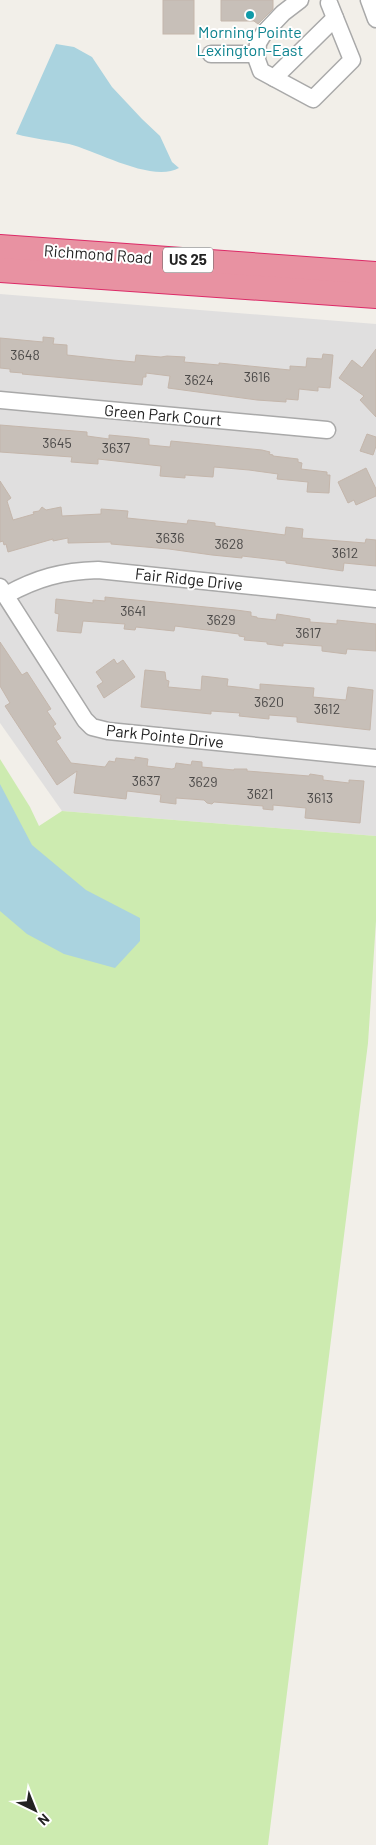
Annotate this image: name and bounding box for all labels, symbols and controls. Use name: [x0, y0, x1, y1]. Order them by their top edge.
marker: Morning Pointe Lexington-East: [244, 9, 256, 21]
place label: Morning Pointe Lexington-East: [197, 22, 303, 59]
street label: Richmond Road: [43, 240, 153, 267]
road number: US 25: [163, 248, 213, 272]
house number: 3648: [10, 346, 40, 363]
house number: 3616: [244, 368, 270, 385]
house number: 3624: [184, 371, 214, 388]
street label: Green Park Court: [103, 400, 223, 429]
house number: 3645: [42, 434, 72, 451]
house number: 3637: [102, 439, 130, 456]
house number: 3636: [156, 529, 184, 546]
house number: 3628: [214, 535, 244, 552]
house number: 3612: [332, 544, 358, 561]
street label: Fair Ridge Drive: [134, 563, 244, 594]
house number: 3641: [120, 602, 146, 619]
house number: 3629: [206, 611, 236, 628]
house number: 3617: [295, 624, 321, 641]
house number: 3620: [254, 693, 284, 710]
house number: 3612: [314, 700, 340, 717]
street label: Park Pointe Drive: [105, 720, 225, 751]
house number: 3637: [132, 772, 160, 789]
house number: 3629: [188, 773, 218, 790]
house number: 3621: [247, 785, 273, 802]
house number: 3613: [307, 789, 333, 806]
north arrow: [10, 1785, 60, 1835]
text: N: [35, 1810, 53, 1829]

